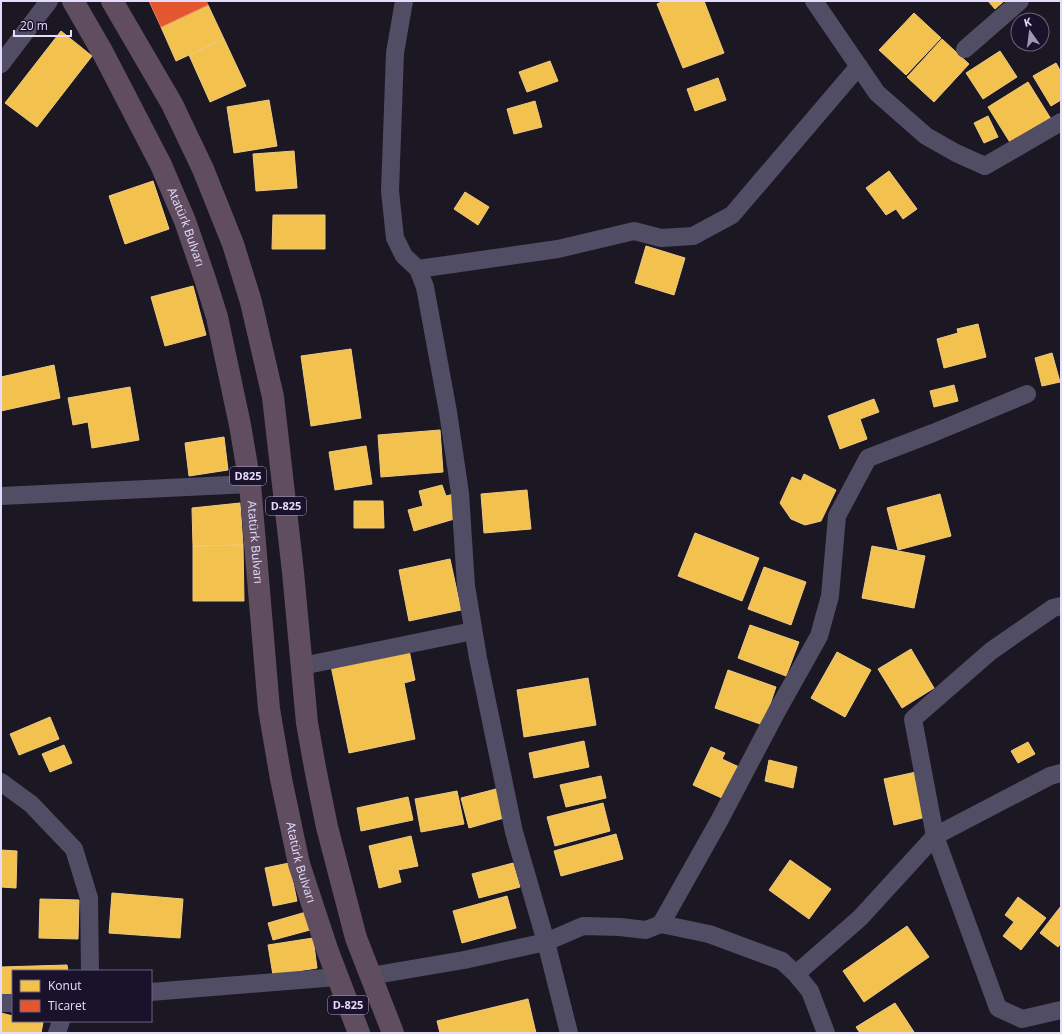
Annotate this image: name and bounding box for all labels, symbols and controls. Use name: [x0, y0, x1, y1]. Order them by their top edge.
scale bar: [14, 12, 71, 38]
north arrow: [1010, 12, 1050, 52]
text: K: [1022, 13, 1033, 30]
text: 20 m: [20, 17, 48, 34]
street label: Atatürk Bulvarı: [164, 185, 209, 269]
road number: D825: [230, 467, 266, 485]
road number: D-825: [266, 497, 306, 515]
street label: Atatürk Bulvarı: [243, 500, 267, 584]
street label: Atatürk Bulvarı: [282, 820, 320, 905]
legend: [12, 970, 152, 1022]
text: Konut: [48, 977, 82, 994]
road number: D-825: [328, 996, 368, 1014]
text: Ticaret: [48, 997, 86, 1014]

